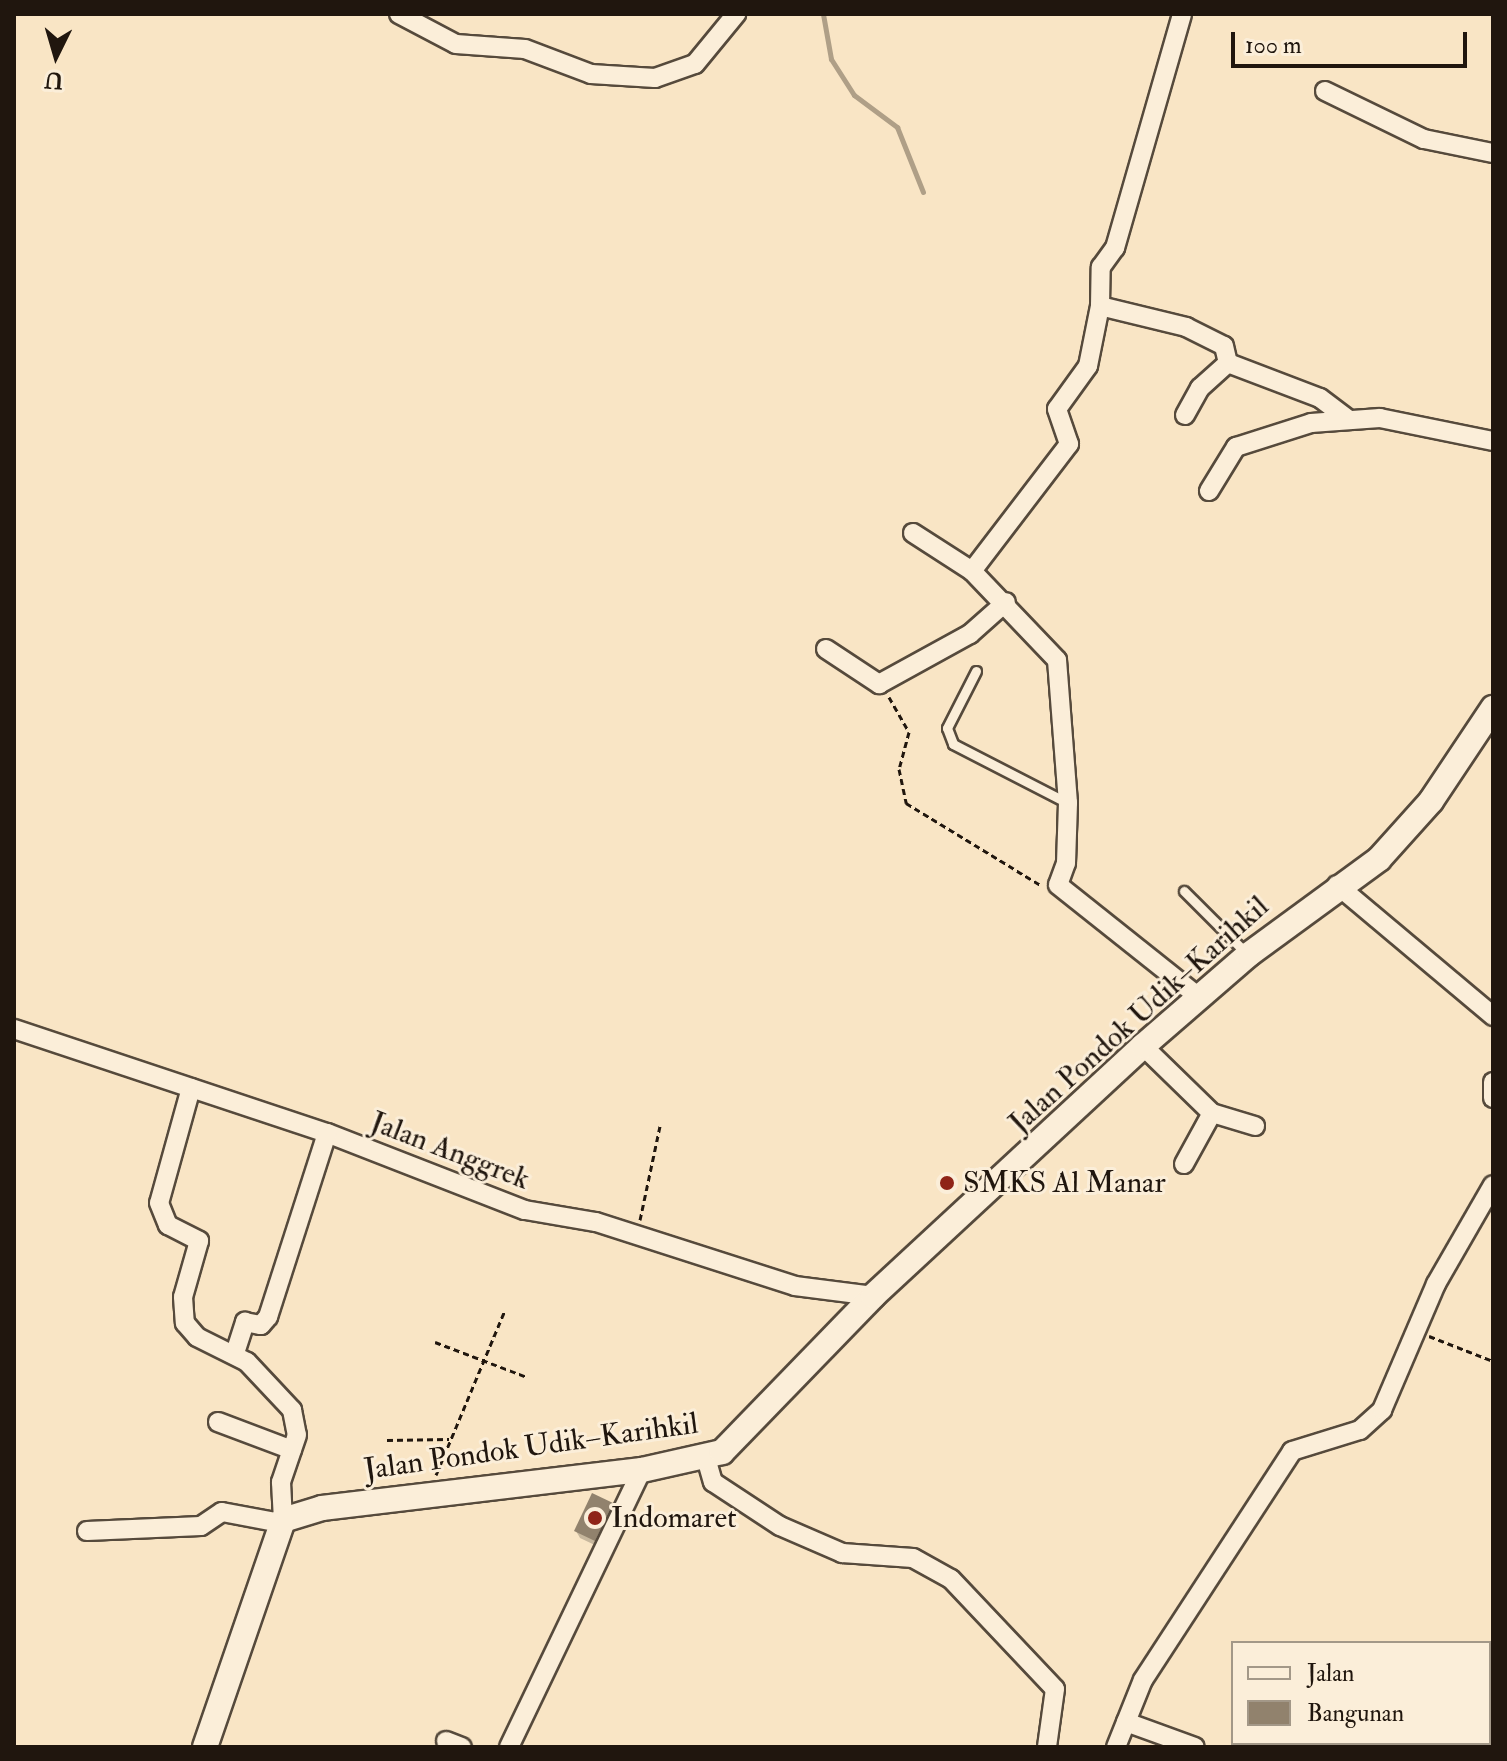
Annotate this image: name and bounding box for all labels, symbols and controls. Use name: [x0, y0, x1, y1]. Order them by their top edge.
north arrow: [16, 16, 96, 96]
scale bar: [1235, 16, 1471, 66]
text: 100 m: [1245, 30, 1302, 61]
text: U: [44, 65, 64, 95]
street label: Jalan Pondok Udik–Karihkil: [1002, 889, 1276, 1141]
street label: Jalan Anggrek: [365, 1104, 535, 1198]
place label: SMKS Al Manar: [963, 1165, 1166, 1201]
marker: SMKS Al Manar: [938, 1174, 956, 1192]
street label: Jalan Pondok Udik–Karihkil: [362, 1406, 700, 1488]
place label: Indomaret: [611, 1500, 737, 1536]
marker: Indomaret: [586, 1509, 604, 1527]
legend: [1231, 1641, 1491, 1745]
text: Jalan: [1307, 1658, 1354, 1689]
text: Bangunan: [1307, 1698, 1404, 1729]

